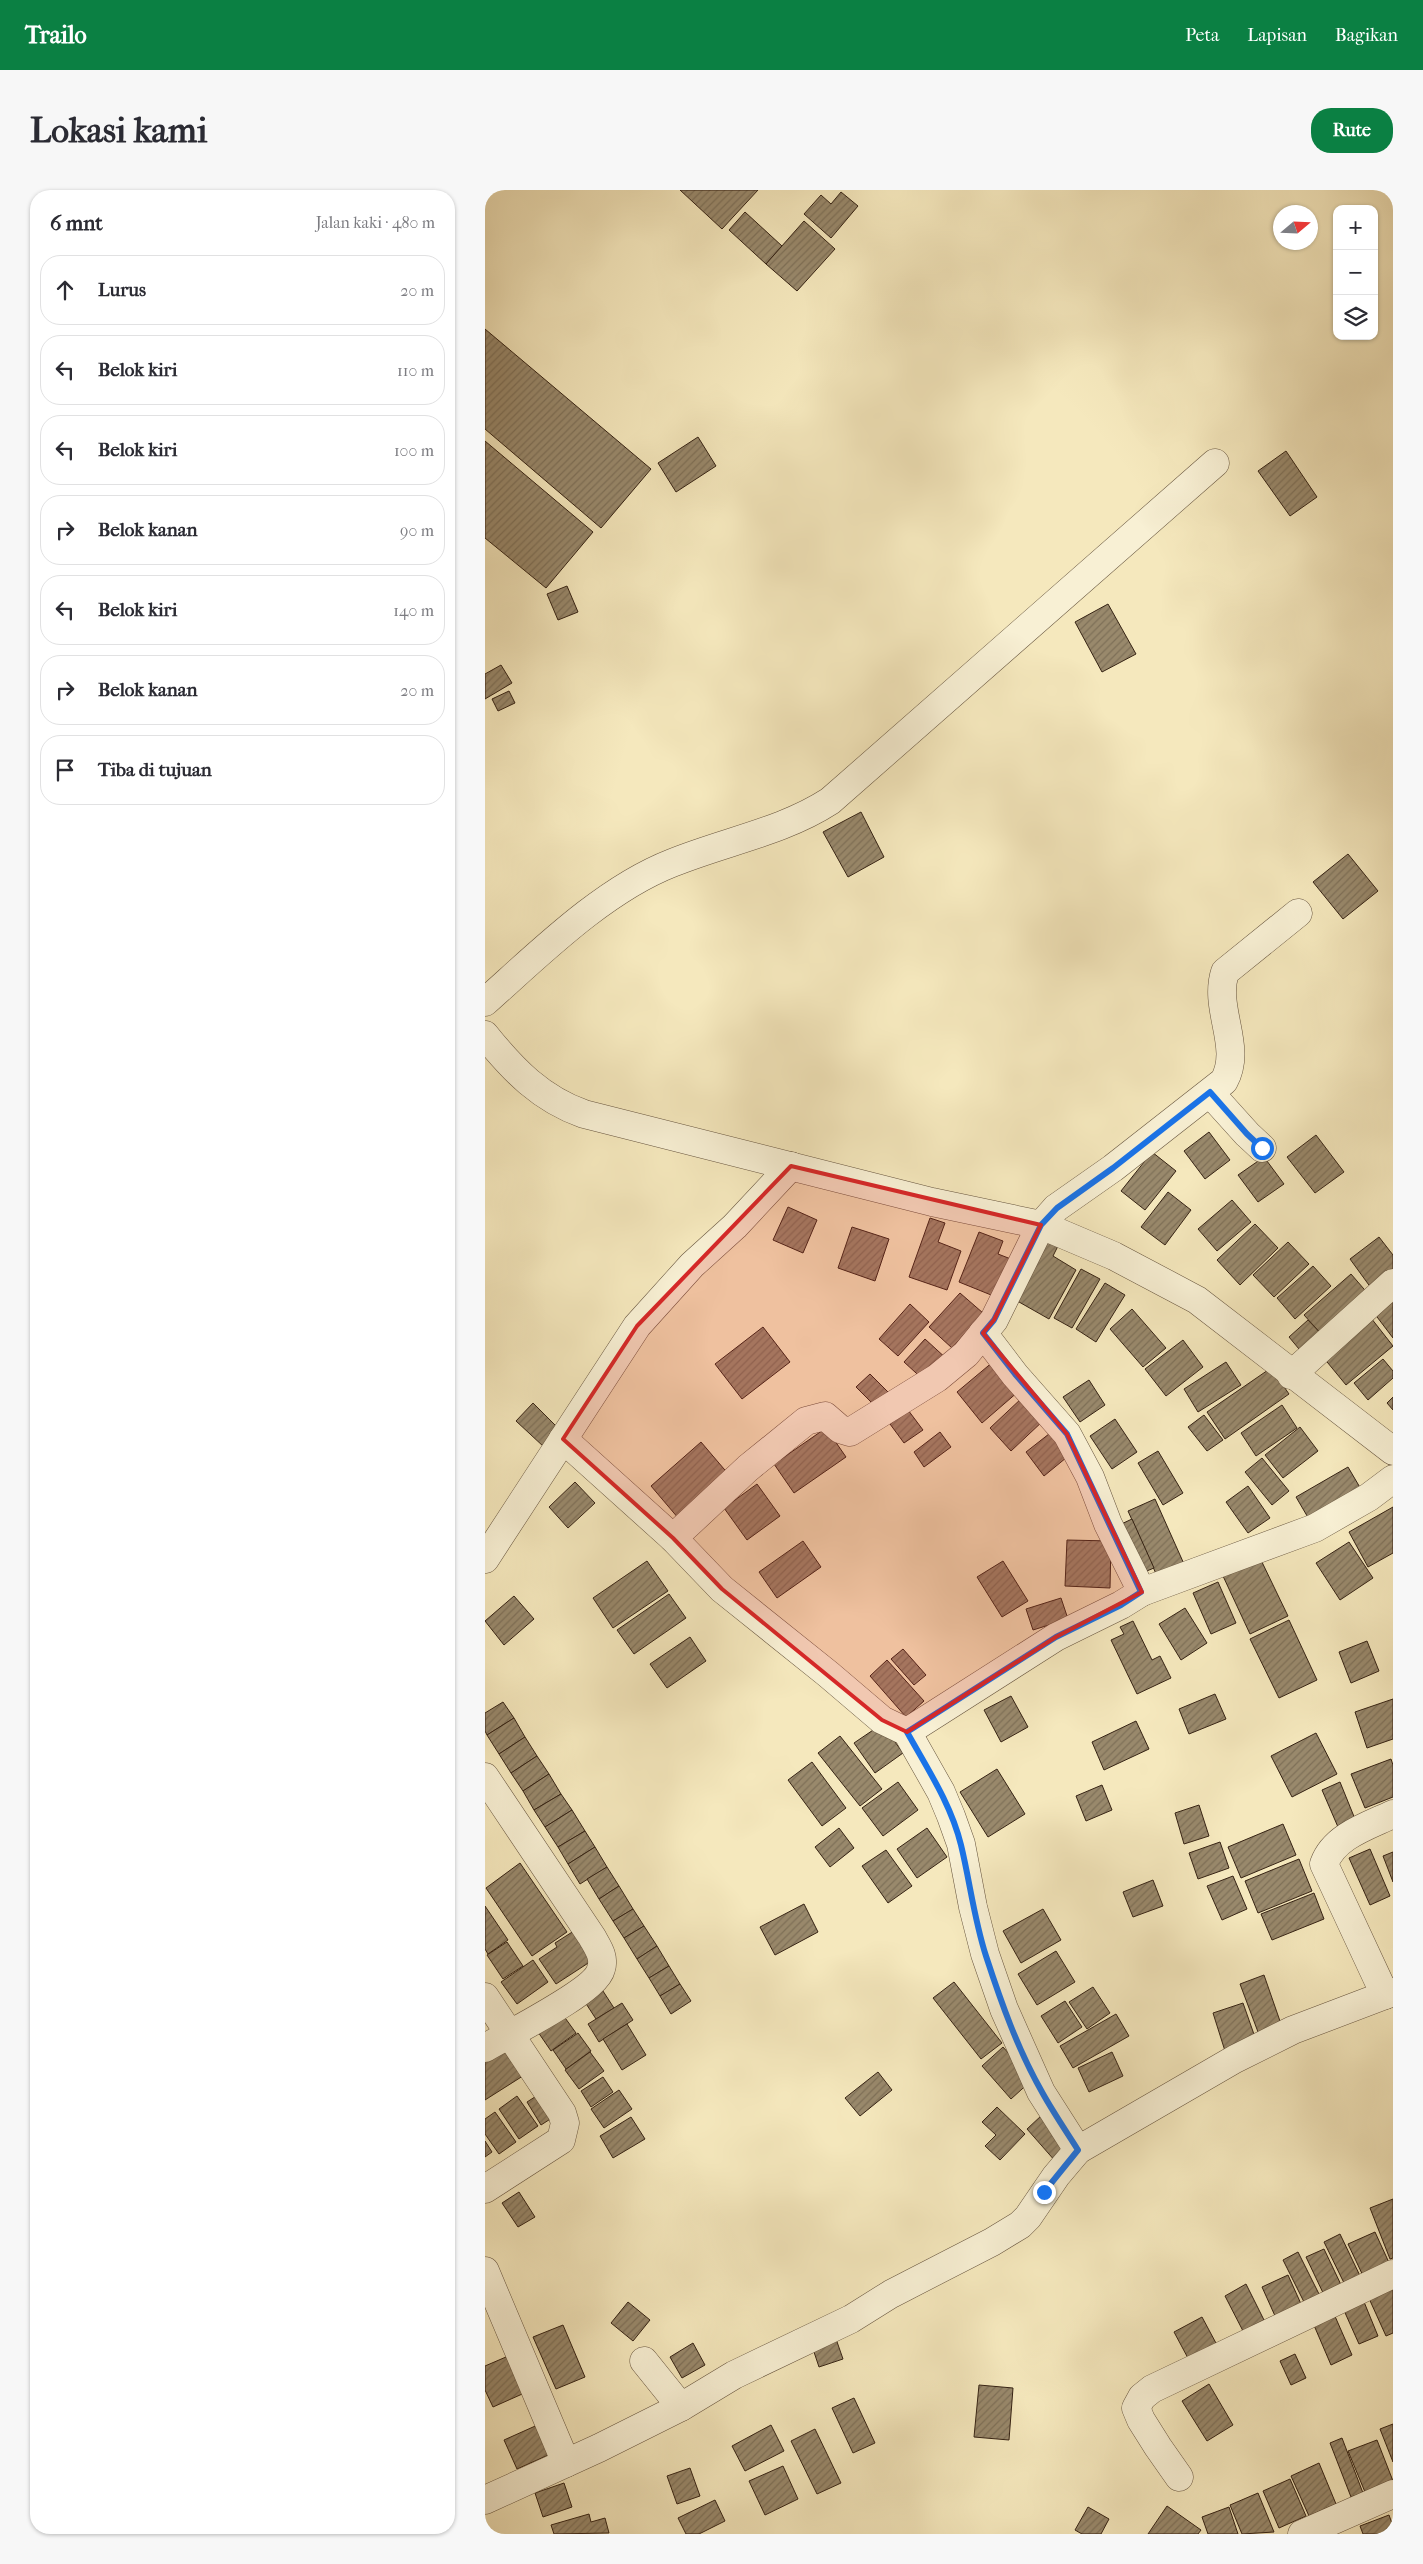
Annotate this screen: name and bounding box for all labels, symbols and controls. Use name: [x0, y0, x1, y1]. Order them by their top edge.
text: Trailo: [25, 21, 87, 49]
text: Peta: [1185, 25, 1219, 46]
text: Lapisan: [1247, 25, 1307, 46]
text: Bagikan: [1335, 25, 1398, 46]
button: Rute: [1311, 108, 1393, 153]
text: Lokasi kami: [30, 110, 207, 151]
north arrow: [1273, 205, 1318, 250]
map controls: [1333, 205, 1378, 340]
button: +: [1333, 205, 1378, 250]
text: 6 mnt: [50, 211, 103, 235]
text: Jalan kaki · 480 m: [316, 213, 435, 232]
button: −: [1333, 250, 1378, 295]
icon: ahead: [51, 276, 79, 304]
text: Lurus: [98, 279, 146, 301]
text: 20 m: [400, 281, 434, 300]
button: layers: [1333, 295, 1378, 340]
icon: left: [51, 356, 79, 384]
text: Belok kiri: [98, 359, 177, 381]
text: 110 m: [397, 361, 434, 380]
icon: left: [51, 436, 79, 464]
text: Belok kiri: [98, 439, 177, 461]
text: 100 m: [394, 441, 434, 460]
icon: right: [51, 516, 79, 544]
text: Belok kanan: [98, 519, 198, 541]
text: 90 m: [400, 521, 434, 540]
icon: left: [51, 596, 79, 624]
text: Belok kiri: [98, 599, 177, 621]
text: 140 m: [393, 601, 434, 620]
icon: right: [51, 676, 79, 704]
text: Belok kanan: [98, 679, 198, 701]
text: 20 m: [400, 681, 434, 700]
icon: arrive: [51, 756, 79, 784]
text: Tiba di tujuan: [98, 759, 212, 781]
route start: [1251, 1137, 1274, 1160]
route end: [1033, 2181, 1056, 2204]

